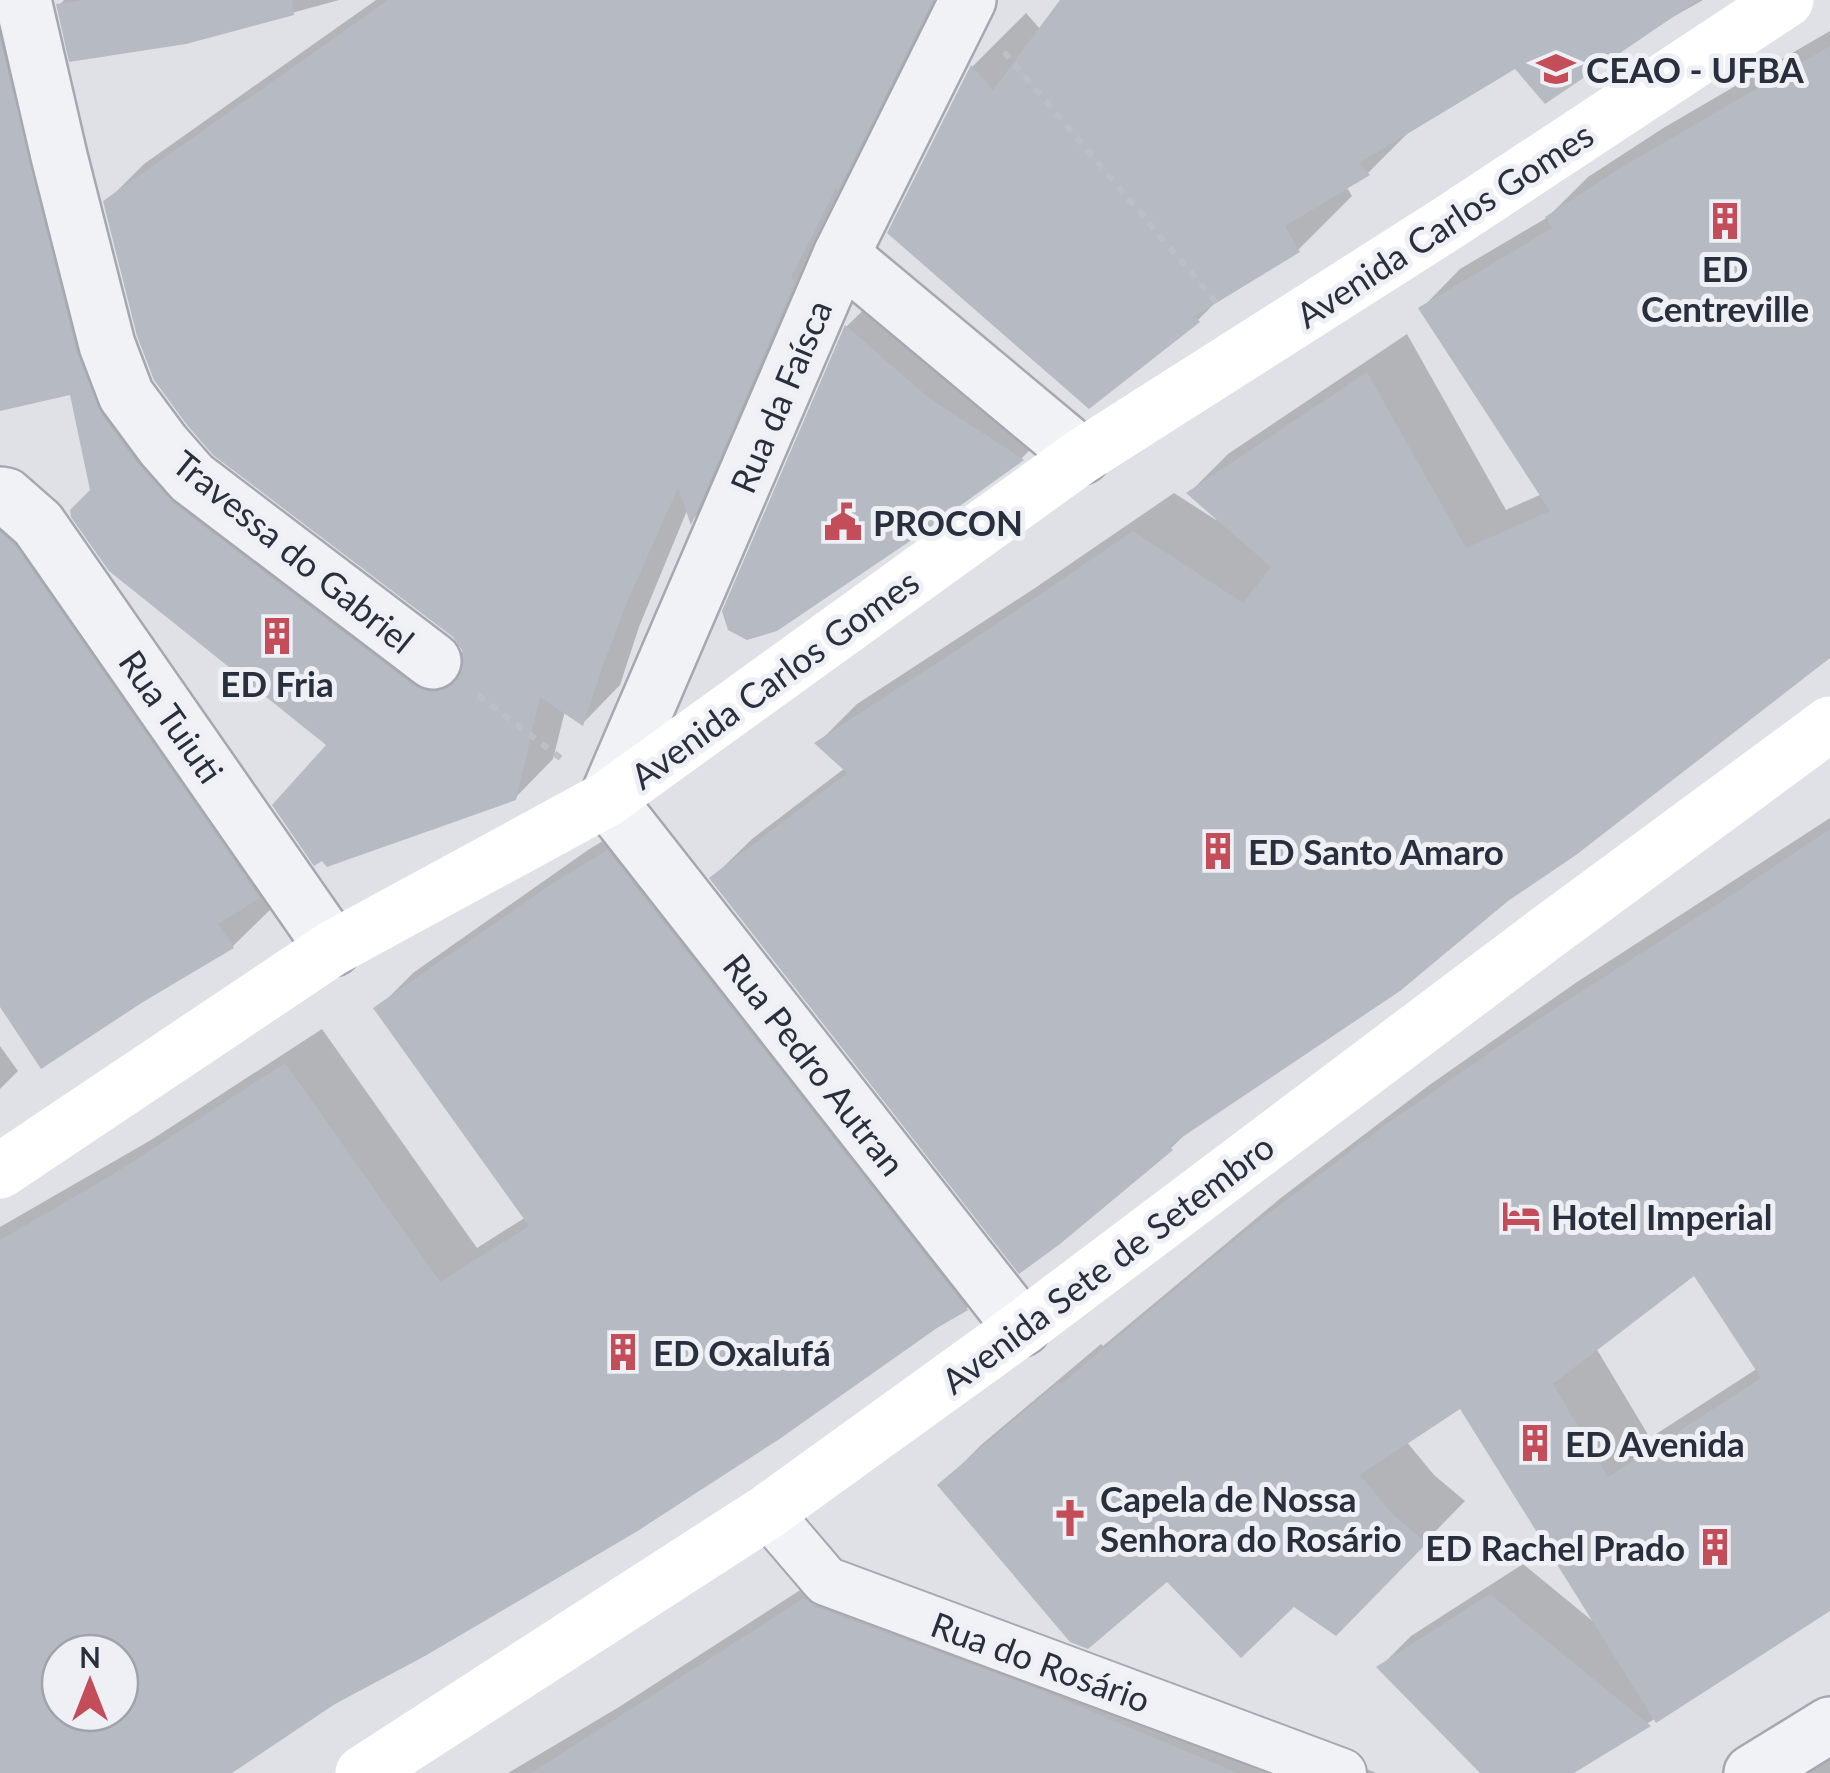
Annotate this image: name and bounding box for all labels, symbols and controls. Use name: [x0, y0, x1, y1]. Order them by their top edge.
school or university icon: CEAO - UFBA: [1535, 48, 1577, 90]
place label: CEAO - UFBA: [1586, 48, 1805, 90]
street label: Avenida Carlos Gomes: [1288, 112, 1600, 336]
building icon: ED Centreville: [1704, 200, 1746, 242]
place label: ED Centreville: [1641, 247, 1809, 329]
street label: Rua da Faísca: [721, 293, 839, 499]
street label: Travessa do Gabriel: [165, 441, 423, 661]
public building icon: PROCON: [822, 501, 864, 543]
place label: PROCON: [873, 501, 1023, 543]
street label: Avenida Carlos Gomes: [622, 559, 926, 797]
building icon: ED Fria: [256, 615, 298, 657]
street label: Rua Tuiuti: [111, 642, 233, 790]
place label: ED Fria: [220, 662, 334, 704]
building icon: ED Santo Amaro: [1197, 830, 1239, 872]
place label: ED Santo Amaro: [1248, 830, 1504, 872]
street label: Rua Pedro Autran: [715, 945, 915, 1183]
street label: Avenida Sete de Setembro: [933, 1124, 1281, 1402]
hotel icon: Hotel Imperial: [1500, 1195, 1542, 1237]
place label: Hotel Imperial: [1551, 1195, 1772, 1237]
building icon: ED Oxalufá: [602, 1331, 644, 1373]
place label: ED Oxalufá: [653, 1331, 831, 1373]
building icon: ED Avenida: [1514, 1422, 1556, 1464]
place label: ED Avenida: [1565, 1422, 1745, 1464]
place label: Capela de Nossa Senhora do Rosário: [1100, 1477, 1402, 1559]
church icon: Capela de Nossa Senhora do Rosário: [1049, 1497, 1091, 1539]
place label: ED Rachel Prado: [1425, 1526, 1685, 1568]
building icon: ED Rachel Prado: [1694, 1526, 1736, 1568]
street label: Rua do Rosário: [926, 1602, 1156, 1720]
north arrow: [40, 1633, 140, 1733]
text: N: [79, 1640, 101, 1674]

